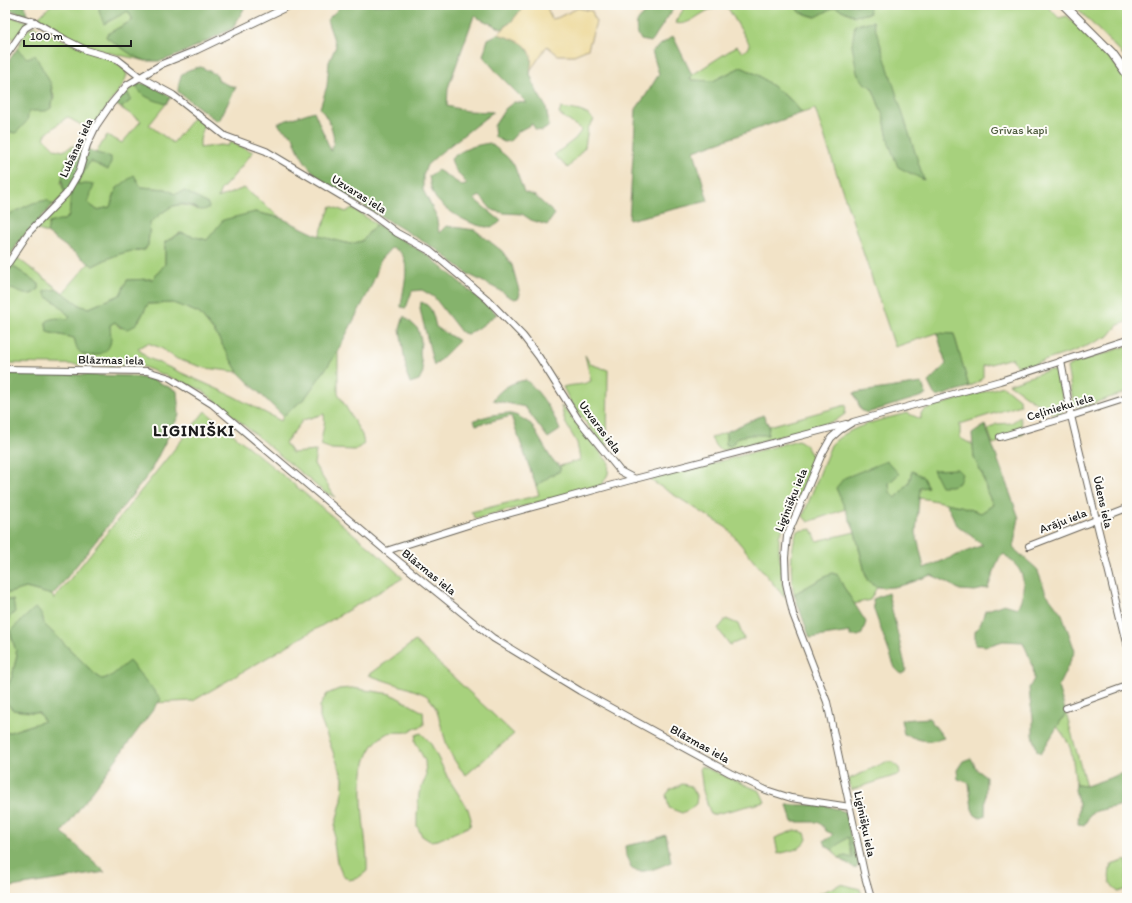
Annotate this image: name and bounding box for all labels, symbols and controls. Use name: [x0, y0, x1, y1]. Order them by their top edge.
scale bar: [24, 22, 131, 48]
text: 100 m: [30, 29, 63, 43]
street label: Lubānas iela: [56, 116, 96, 180]
park label: Grīvas kapi: [990, 123, 1048, 137]
street label: Uzvaras iela: [329, 172, 389, 216]
street label: Blāzmas iela: [78, 352, 145, 368]
street label: Ceļinieku iela: [1025, 390, 1095, 424]
street label: Uzvaras iela: [576, 398, 624, 456]
district label: LIGINIŠKI: [153, 421, 235, 440]
street label: Liginišķu iela: [772, 466, 810, 534]
street label: Ūdens iela: [1090, 475, 1116, 530]
street label: Arāju iela: [1037, 505, 1089, 536]
street label: Blāzmas iela: [399, 546, 460, 599]
street label: Blāzmas iela: [668, 722, 733, 766]
street label: Liginišķu iela: [851, 790, 879, 859]

